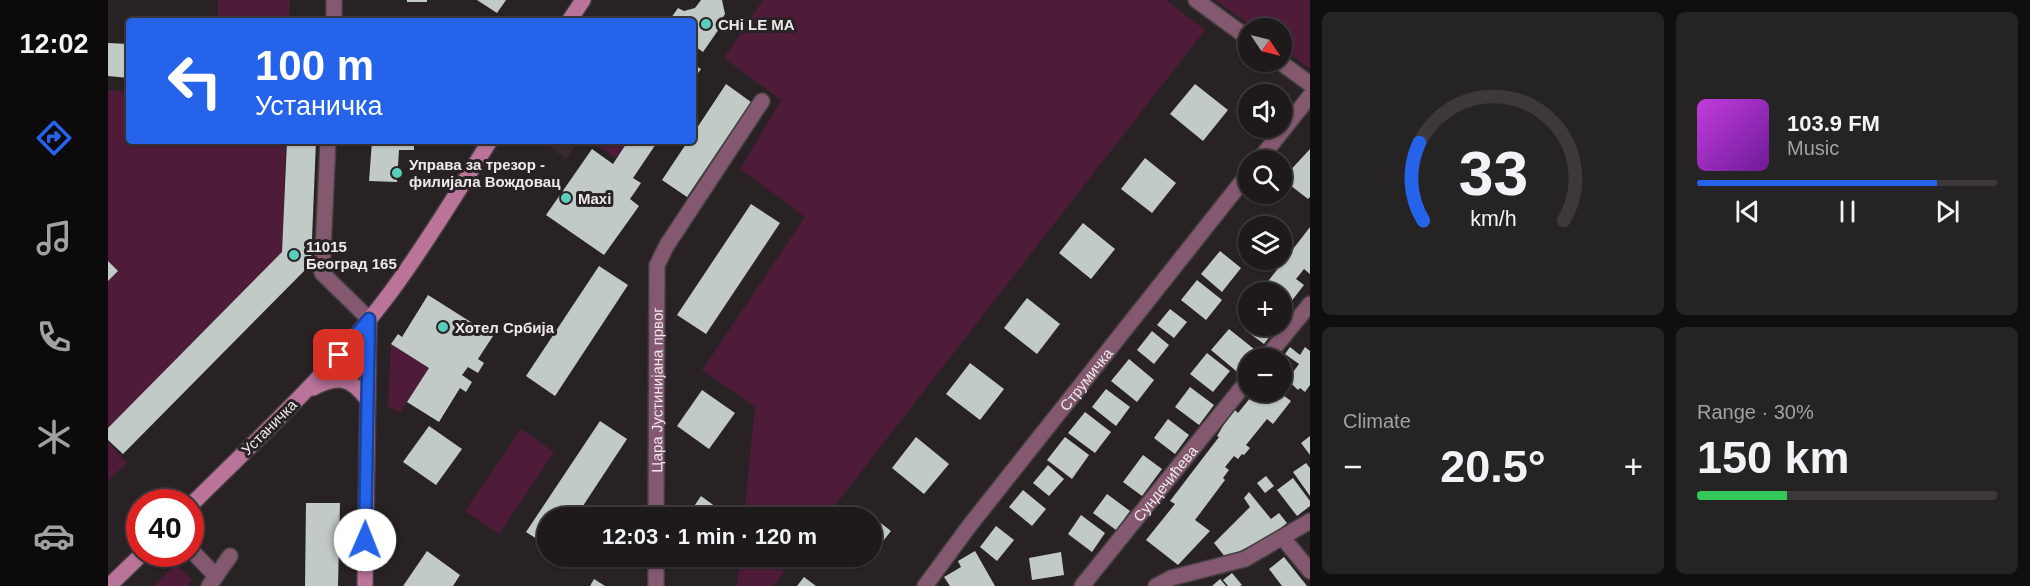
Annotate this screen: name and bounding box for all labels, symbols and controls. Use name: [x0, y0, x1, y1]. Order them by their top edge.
place label: CHi LE MA: [718, 16, 795, 33]
marker: CHi LE MA: [699, 17, 713, 31]
north arrow: [1238, 18, 1292, 72]
map controls: [1238, 18, 1292, 402]
text: 12:02: [19, 29, 89, 59]
icon: left: [156, 42, 234, 120]
text: 100 m: [255, 42, 374, 89]
button: sound: [1238, 84, 1292, 138]
text: Устаничка: [255, 91, 382, 121]
text: 103.9 FM: [1787, 111, 1880, 136]
icon: directions: [33, 117, 75, 159]
text: Music: [1787, 137, 1839, 159]
text: 33: [1458, 139, 1528, 208]
button: search: [1238, 150, 1292, 204]
place label: Управа за трезор - филијала Вождовац: [409, 156, 561, 190]
marker: Управа за трезор - филијала Вождовац: [390, 166, 404, 180]
place label: Maxi: [578, 190, 611, 207]
marker: Maxi: [559, 191, 573, 205]
icon: previous: [1731, 195, 1764, 228]
icon: pause: [1831, 195, 1864, 228]
icon: next: [1931, 195, 1964, 228]
text: km/h: [1470, 207, 1516, 231]
button: layers: [1238, 216, 1292, 270]
icon: music: [33, 217, 75, 259]
place label: 11015 Београд 165: [306, 238, 397, 272]
marker: 11015 Београд 165: [287, 248, 301, 262]
button: +: [1238, 282, 1292, 336]
street label: Цара Јустинијана првог: [648, 307, 665, 473]
icon: phone: [33, 316, 75, 358]
place label: Хотел Србија: [455, 319, 555, 336]
marker: Хотел Србија: [436, 320, 450, 334]
pin: [313, 329, 364, 380]
icon: arrive: [322, 338, 355, 371]
street label: Струмичка: [1056, 344, 1116, 414]
button: −: [1238, 348, 1292, 402]
street label: Устаничка: [238, 395, 301, 458]
text: Range · 30%: [1697, 401, 1814, 423]
text: Climate: [1343, 410, 1411, 432]
icon: climate: [33, 416, 75, 458]
text: 150 km: [1697, 432, 1850, 483]
street label: Сундечићева: [1129, 441, 1201, 524]
text: 20.5°: [1440, 441, 1546, 492]
text: −: [1343, 448, 1362, 485]
text: +: [1624, 448, 1643, 485]
speed limit sign: 40: [126, 489, 204, 567]
position arrow: [333, 508, 397, 572]
icon: car: [33, 515, 75, 557]
text: 12:03 · 1 min · 120 m: [602, 524, 817, 549]

